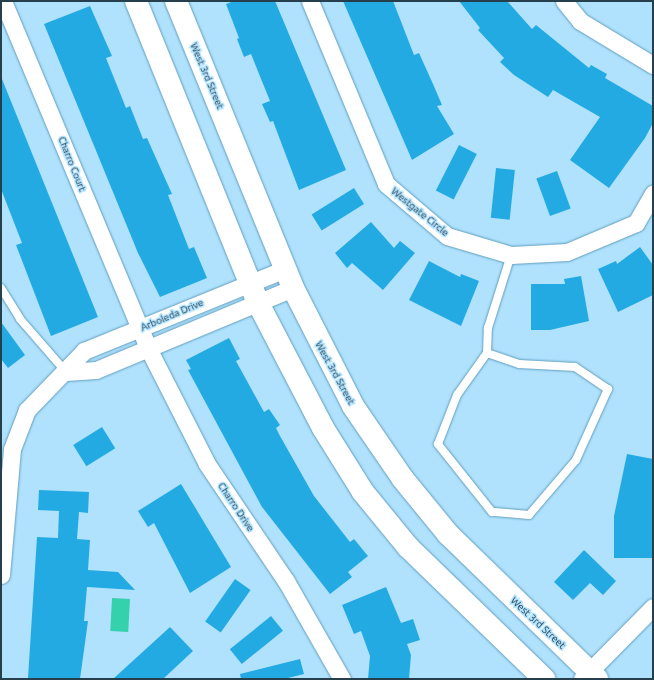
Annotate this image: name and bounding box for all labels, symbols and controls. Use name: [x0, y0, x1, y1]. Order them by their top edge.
street label: West 3rd Street: [188, 41, 226, 111]
street label: Charro Court: [56, 135, 88, 193]
street label: Westgate Circle: [389, 185, 451, 239]
street label: Arboleda Drive: [139, 296, 205, 334]
street label: West 3rd Street: [313, 339, 357, 407]
street label: Charro Drive: [215, 480, 257, 534]
street label: West 3rd Street: [508, 595, 568, 651]

